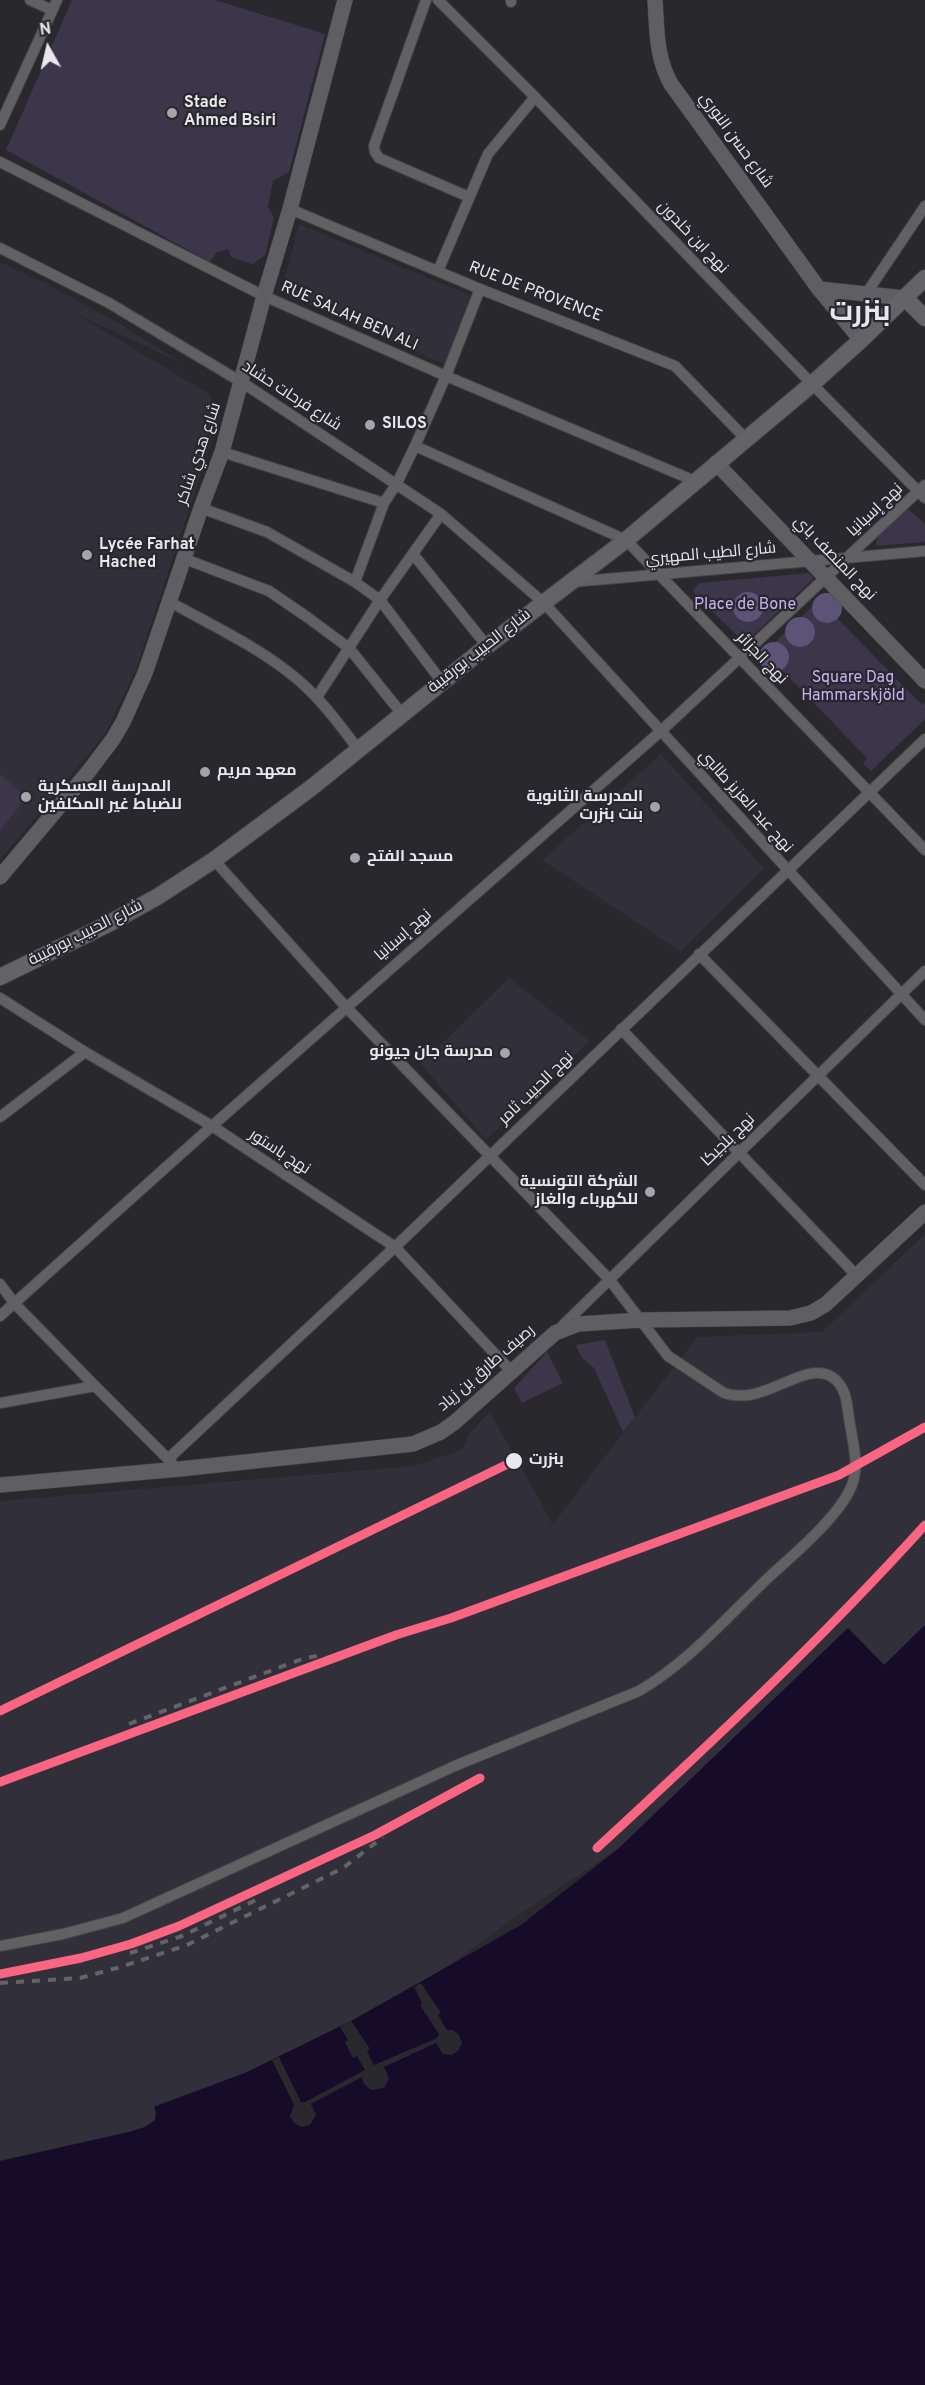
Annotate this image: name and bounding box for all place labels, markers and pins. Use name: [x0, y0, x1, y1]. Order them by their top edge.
place label: Stade Ahmed Bsiri: [184, 94, 276, 132]
marker: Stade Ahmed Bsiri: [165, 106, 179, 120]
place label: SILOS: [382, 415, 427, 435]
marker: SILOS: [363, 418, 377, 432]
place label: Lycée Farhat Hached: [99, 536, 195, 574]
marker: Lycée Farhat Hached: [80, 548, 94, 562]
place label: معهد مريم: [217, 762, 296, 782]
marker: معهد مريم: [198, 765, 212, 779]
place label: المدرسة العسكرية للضباط غير المكلفين: [38, 778, 182, 816]
place label: المدرسة الثانوية بنت بنزرت: [527, 788, 643, 826]
marker: المدرسة العسكرية للضباط غير المكلفين: [19, 790, 33, 804]
marker: المدرسة الثانوية بنت بنزرت: [648, 800, 662, 814]
place label: مسجد الفتح: [367, 848, 453, 868]
marker: مسجد الفتح: [348, 851, 362, 865]
place label: مدرسة جان جيونو: [369, 1043, 493, 1063]
marker: مدرسة جان جيونو: [498, 1046, 512, 1060]
place label: الشركة التونسية للكهرباء والغاز: [520, 1173, 638, 1211]
marker: الشركة التونسية للكهرباء والغاز: [643, 1185, 657, 1199]
marker: بنزرت: [504, 1451, 524, 1471]
place label: بنزرت: [529, 1451, 564, 1471]

